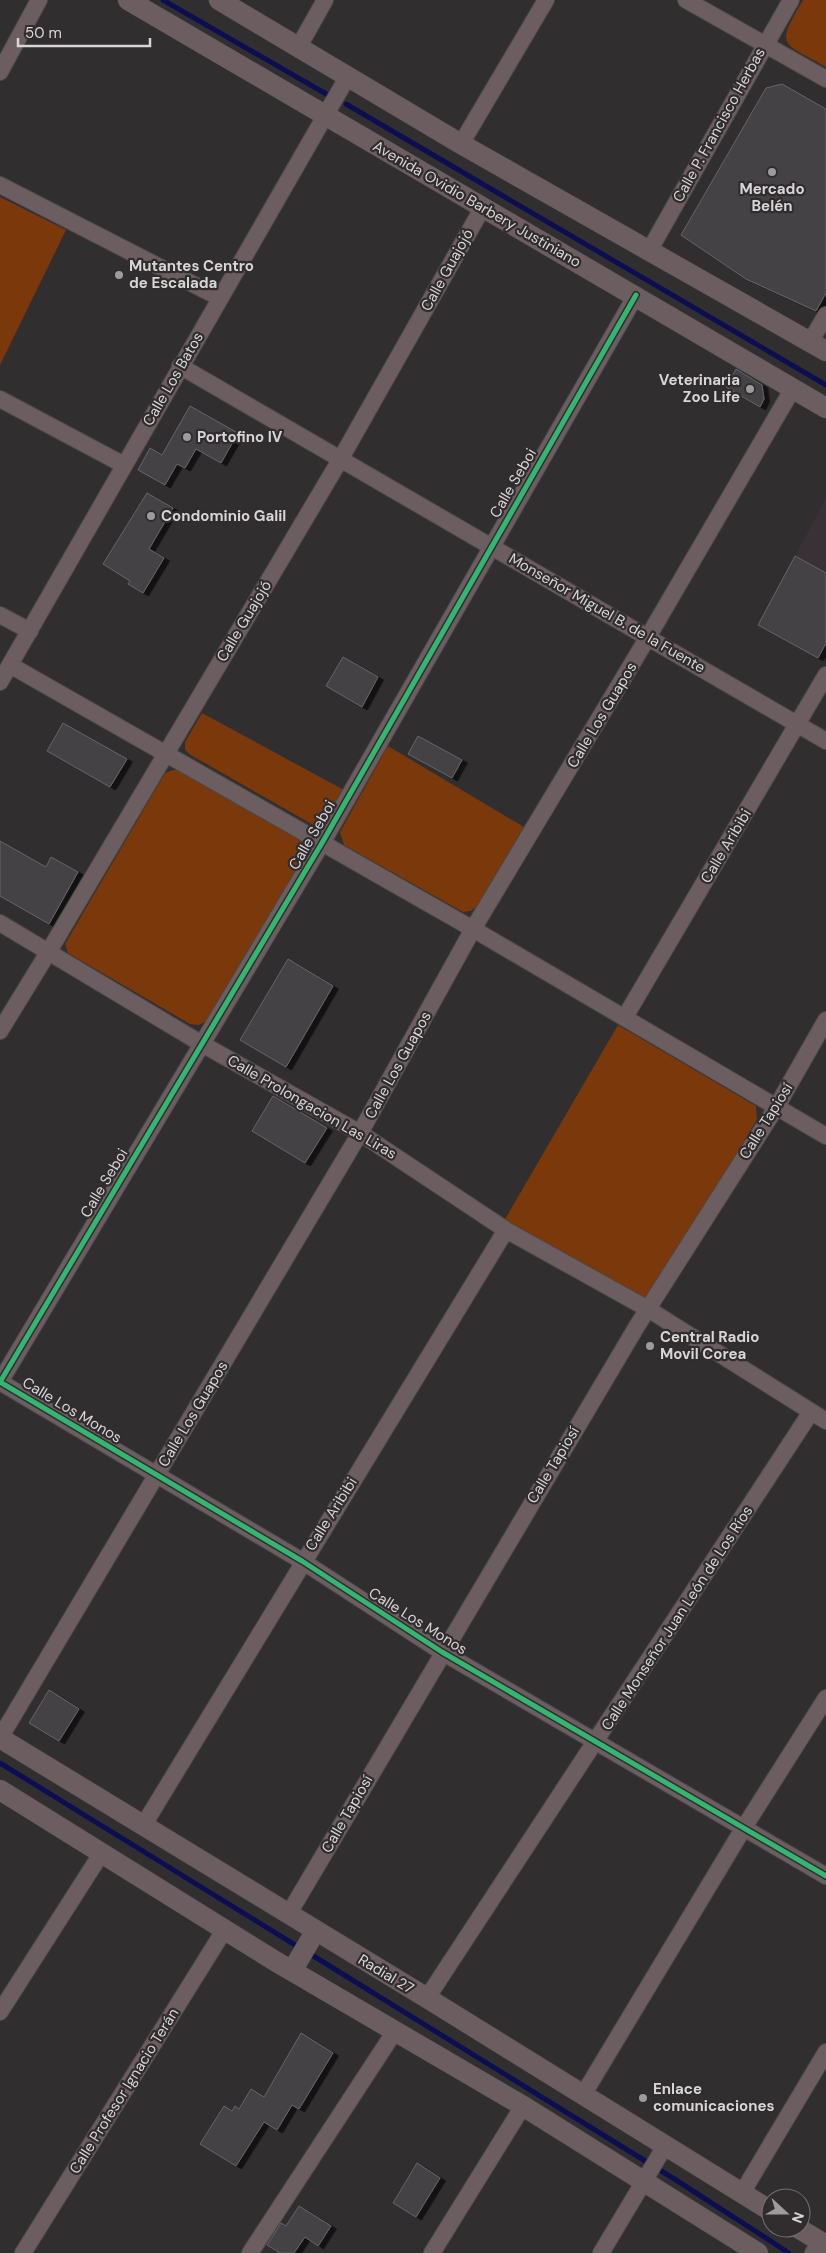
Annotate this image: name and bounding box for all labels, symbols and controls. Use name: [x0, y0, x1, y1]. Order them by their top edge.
scale bar: [18, 15, 150, 47]
text: 50 m: [25, 23, 62, 43]
street label: Calle P. Francisco Herbas: [668, 44, 770, 206]
street label: Avenida Ovidio Barbery Justiniano: [369, 136, 585, 272]
marker: Mercado Belén: [766, 166, 778, 178]
place label: Mercado Belén: [739, 179, 805, 216]
street label: Calle Guajojó: [416, 225, 478, 315]
place label: Mutantes Centro de Escalada: [129, 256, 254, 293]
marker: Mutantes Centro de Escalada: [113, 269, 125, 281]
street label: Calle Los Batos: [138, 328, 208, 430]
place label: Veterinaria Zoo Life: [659, 370, 740, 407]
marker: Veterinaria Zoo Life: [744, 383, 756, 395]
place label: Portofino IV: [197, 427, 283, 447]
marker: Portofino IV: [181, 431, 193, 443]
street label: Calle Seboi: [485, 445, 541, 521]
place label: Condominio Galil: [161, 506, 286, 526]
marker: Condominio Galil: [145, 510, 157, 522]
street label: Monseñor Miguel B. de la Fuente: [505, 548, 709, 678]
street label: Calle Guajojó: [212, 577, 276, 665]
street label: Calle Los Guapos: [563, 658, 641, 772]
street label: Calle Seboi: [284, 797, 340, 873]
street label: Calle Aribibi: [696, 805, 756, 887]
street label: Calle Los Guapos: [360, 1008, 436, 1122]
street label: Calle Prolongacion Las Liras: [224, 1050, 400, 1164]
street label: Calle Tapiosí: [735, 1079, 798, 1163]
street label: Calle Seboi: [76, 1145, 132, 1221]
place label: Central Radio Movil Corea: [660, 1327, 759, 1364]
marker: Central Radio Movil Corea: [644, 1340, 656, 1352]
street label: Calle Los Guapos: [154, 1357, 232, 1471]
street label: Calle Los Monos: [19, 1372, 125, 1448]
street label: Calle Tapiosí: [522, 1422, 584, 1507]
street label: Calle Aribibi: [300, 1473, 362, 1555]
street label: Calle Monseñor Juan León de Los Ríos: [597, 1502, 757, 1734]
street label: Calle Los Monos: [365, 1583, 471, 1659]
street label: Calle Tapiosí: [317, 1771, 378, 1856]
street label: Radial 27: [354, 1950, 418, 1998]
street label: Calle Profesor Ignacio Terán: [65, 2004, 183, 2178]
place label: Enlace comunicaciones: [653, 2079, 775, 2116]
marker: Enlace comunicaciones: [637, 2092, 649, 2104]
north arrow: [761, 2188, 811, 2238]
text: N: [788, 2210, 808, 2226]

